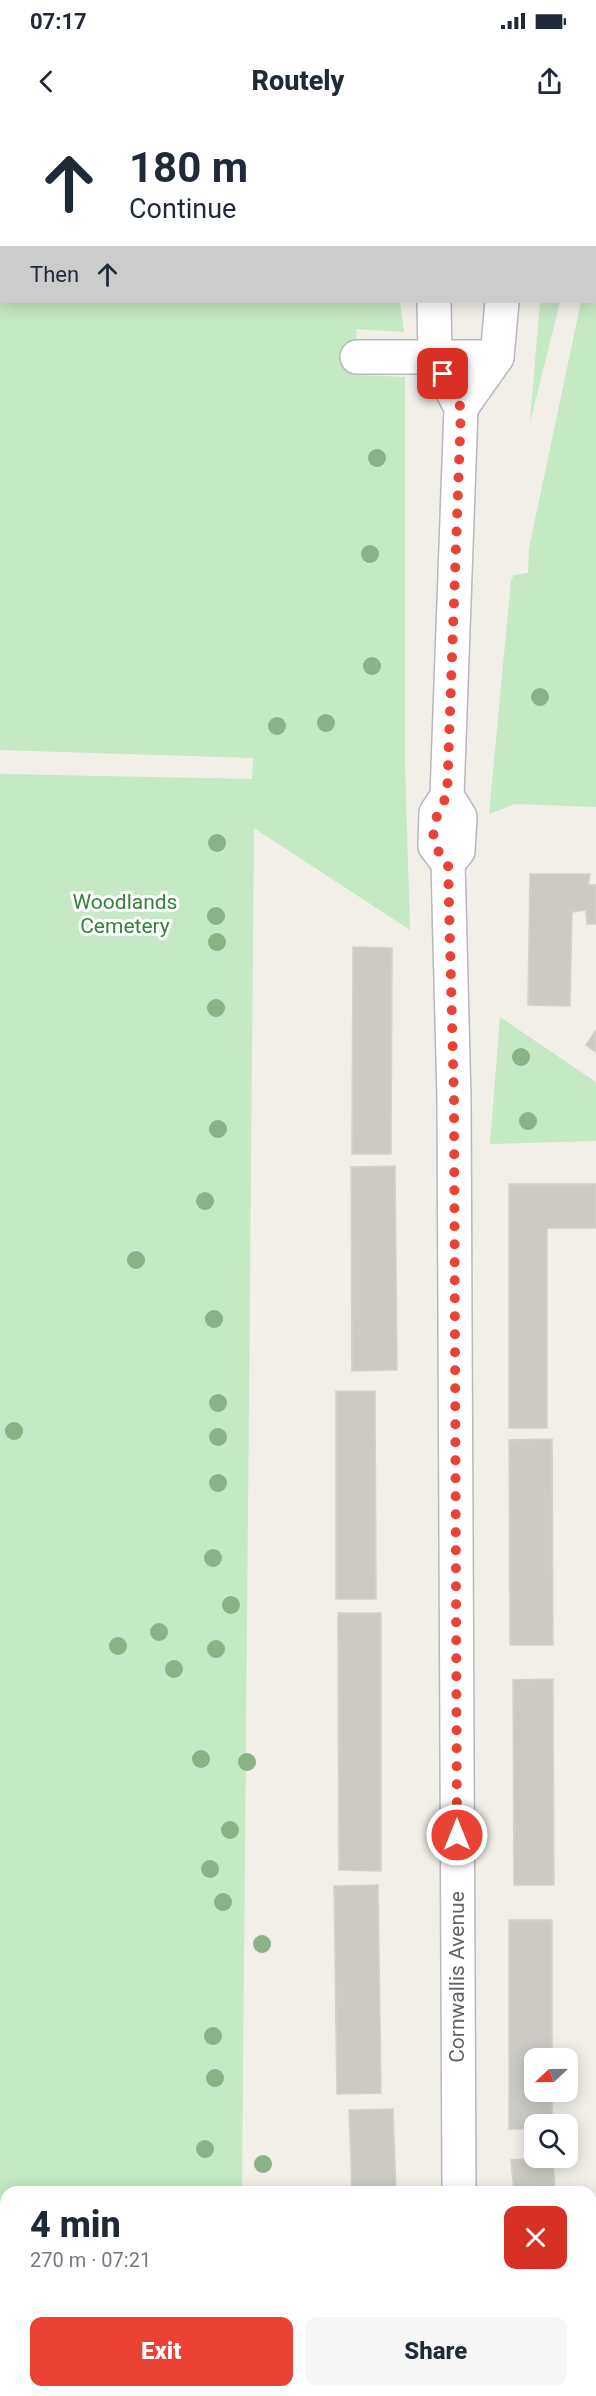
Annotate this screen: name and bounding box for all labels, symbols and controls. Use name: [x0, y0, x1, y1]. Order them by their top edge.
text: 07:17: [30, 9, 87, 34]
icon: back: [30, 65, 63, 98]
text: Routely: [252, 65, 344, 97]
icon: share: [533, 65, 566, 98]
text: 180 m: [129, 143, 248, 192]
icon: ahead: [30, 144, 108, 222]
text: Continue: [129, 193, 236, 225]
icon: ahead: [91, 258, 124, 291]
text: Then: [30, 262, 79, 287]
pin: [417, 348, 468, 399]
icon: arrive: [426, 357, 459, 390]
park label: Woodlands Cemetery: [73, 890, 177, 938]
position arrow: [425, 1803, 489, 1867]
street label: Cornwallis Avenue: [445, 1891, 469, 2063]
north arrow: [524, 2048, 578, 2102]
map controls: [524, 2048, 578, 2168]
button: search: [524, 2114, 578, 2168]
text: 4 min: [30, 2204, 121, 2246]
button: close: [504, 2206, 567, 2269]
text: 270 m · 07:21: [30, 2248, 151, 2272]
button: Exit: [30, 2317, 293, 2386]
button: Share: [305, 2317, 567, 2386]

